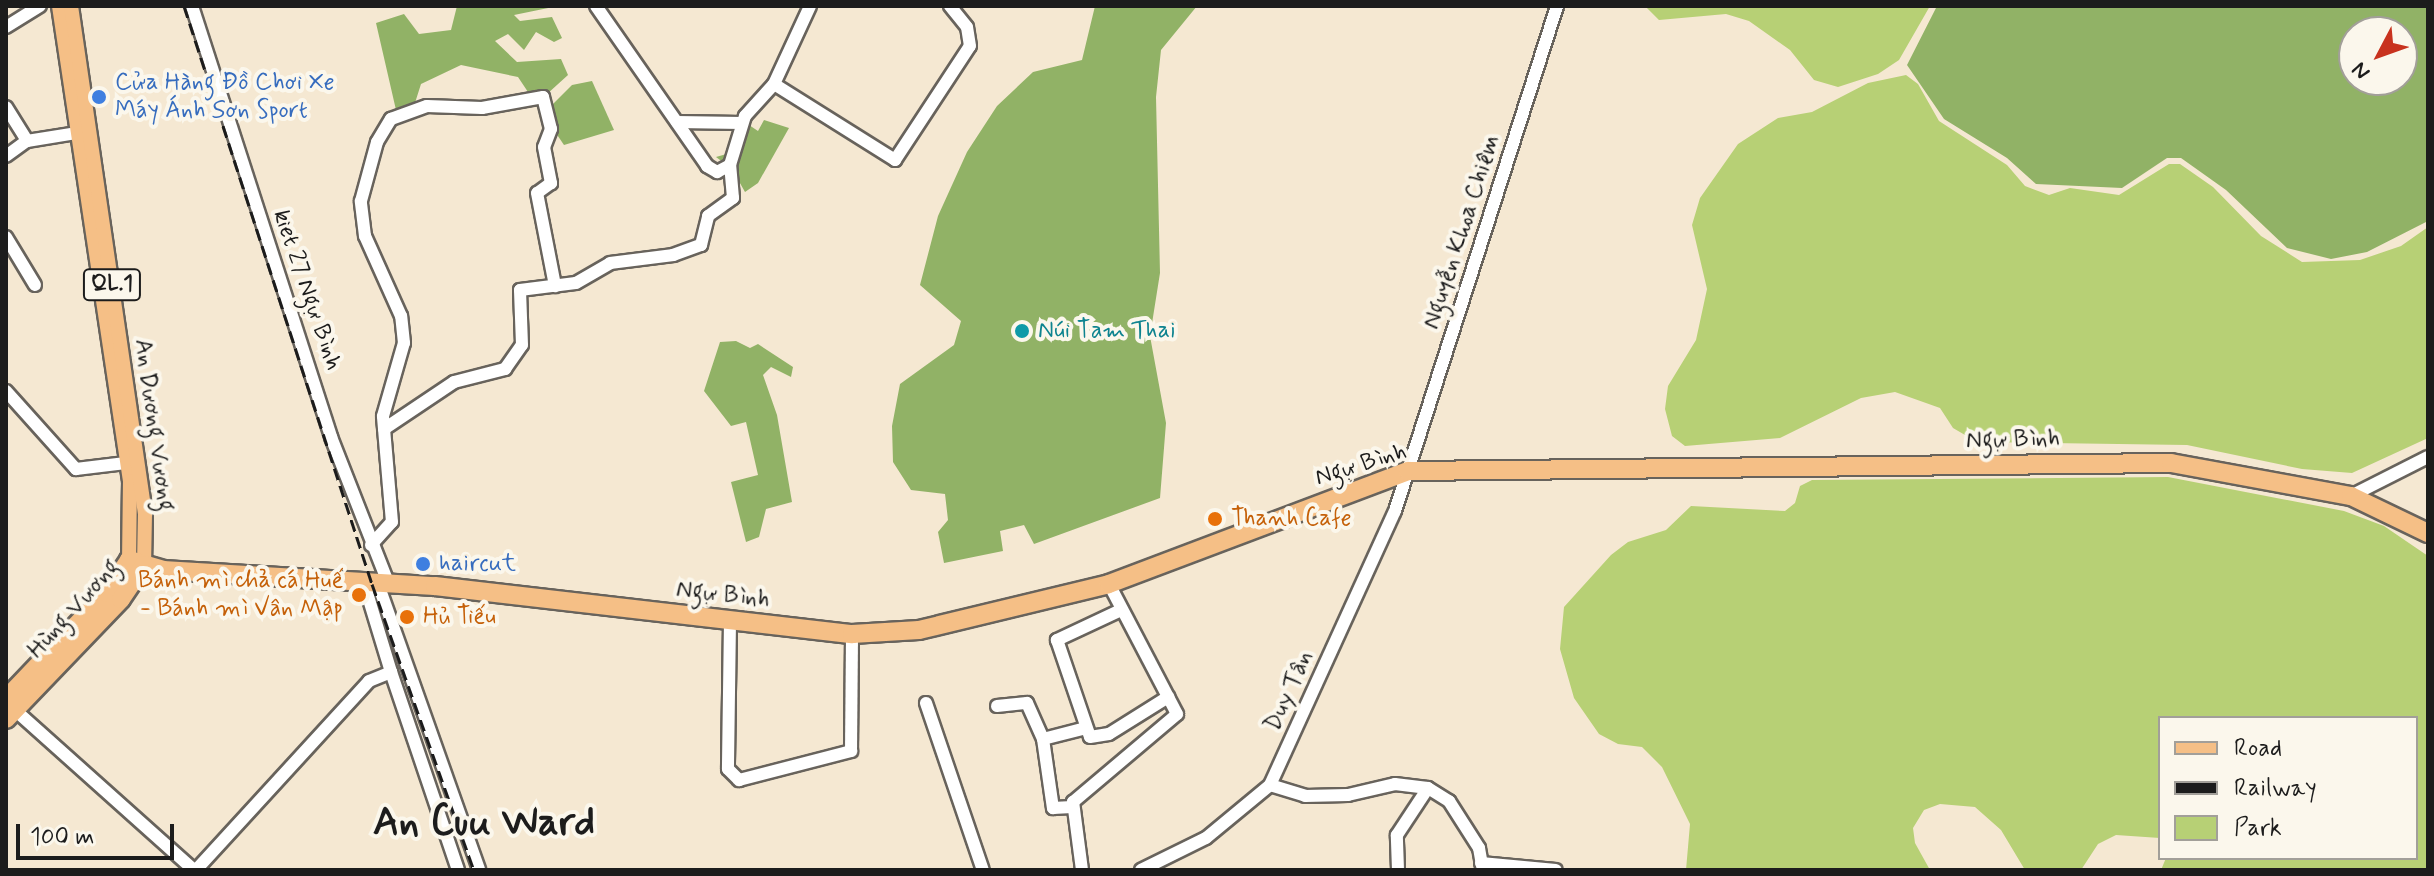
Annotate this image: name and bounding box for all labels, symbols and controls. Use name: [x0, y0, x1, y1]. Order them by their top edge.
north arrow: [2338, 16, 2418, 96]
text: N: [2346, 56, 2377, 85]
place label: Cửa Hàng Đồ Chơi Xe Máy Ánh Sơn Sport: [115, 69, 335, 125]
marker: Cửa Hàng Đồ Chơi Xe Máy Ánh Sơn Sport: [90, 88, 108, 106]
street label: Nguyễn Khoa Chiêm: [1417, 131, 1507, 333]
street label: kiet 27 Ngự Bình: [266, 206, 348, 374]
road number: QL.1: [82, 267, 142, 303]
place label: Núi Tam Thai: [1038, 317, 1171, 345]
marker: Núi Tam Thai: [1013, 322, 1031, 340]
street label: An Dương Vương: [128, 338, 180, 512]
street label: Ngự Bình: [1966, 425, 2060, 455]
street label: Ngự Bình: [1312, 437, 1410, 493]
place label: Thanh Cafe: [1231, 505, 1356, 533]
marker: Thanh Cafe: [1206, 510, 1224, 528]
place label: haircut: [439, 550, 516, 578]
street label: Hùng Vương: [23, 554, 125, 664]
marker: haircut: [414, 555, 432, 573]
place label: Bánh mì chả cá Huế - Bánh mì Vân Mập: [145, 567, 343, 623]
street label: Ngự Bình: [675, 575, 771, 615]
marker: Bánh mì chả cá Huế - Bánh mì Vân Mập: [350, 586, 368, 604]
place label: Hủ Tiếu: [423, 603, 496, 631]
marker: Hủ Tiếu: [398, 608, 416, 626]
street label: Duy Tân: [1259, 647, 1319, 735]
legend: [2158, 716, 2418, 860]
text: Road: [2234, 733, 2282, 764]
text: Railway: [2234, 773, 2317, 804]
district label: An Cuu Ward: [373, 799, 595, 847]
scale bar: [20, 808, 178, 858]
text: Park: [2234, 813, 2282, 844]
text: 100 m: [30, 822, 94, 853]

